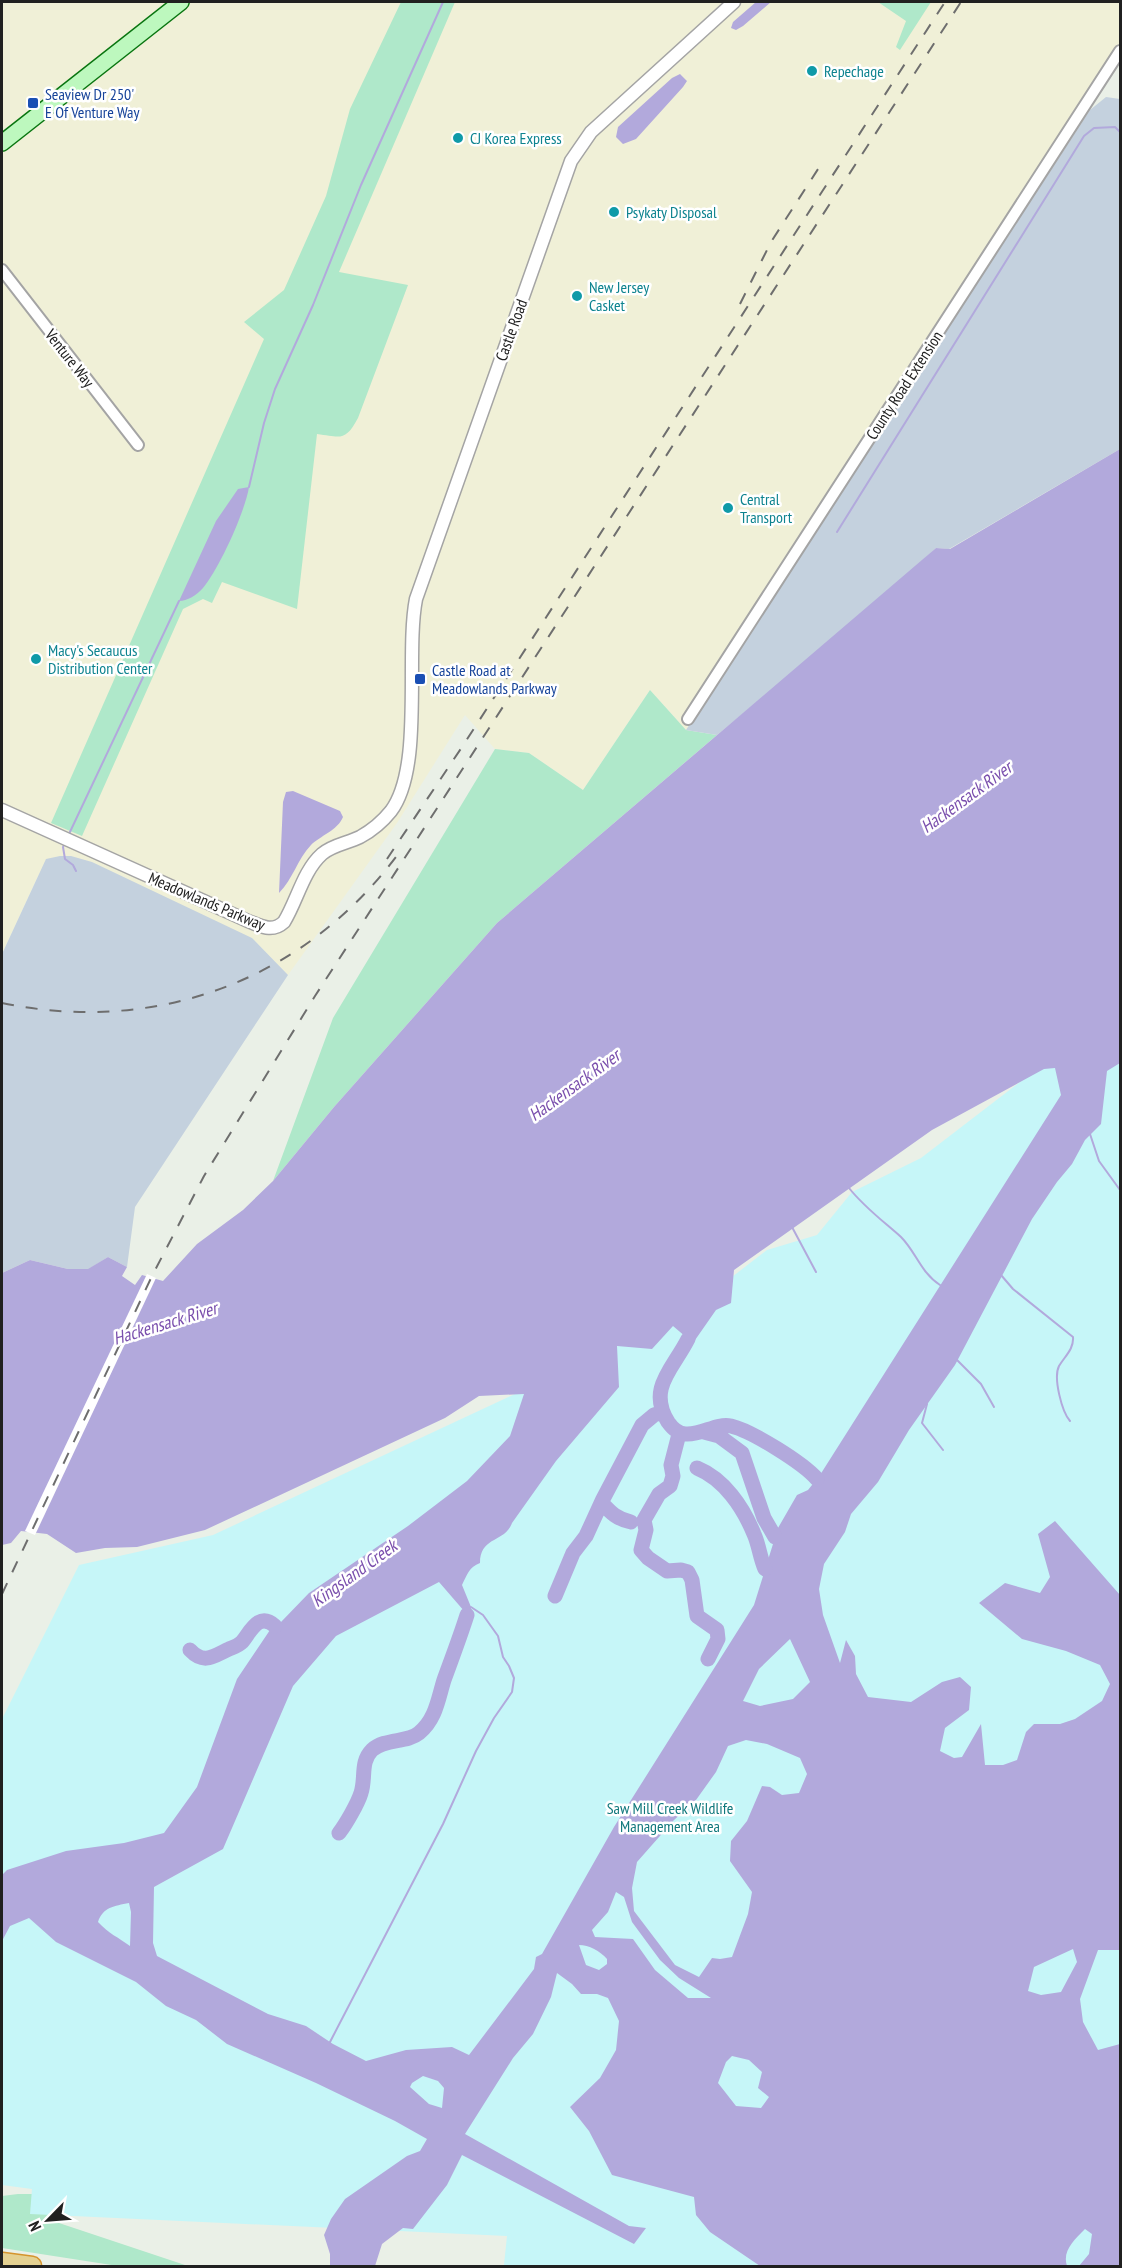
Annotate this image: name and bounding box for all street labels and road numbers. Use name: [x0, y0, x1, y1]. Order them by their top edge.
street label: Castle Road: [491, 296, 531, 364]
street label: Venture Way: [40, 324, 99, 391]
street label: County Road Extension: [861, 327, 947, 443]
street label: Meadowlands Parkway: [146, 867, 268, 935]

